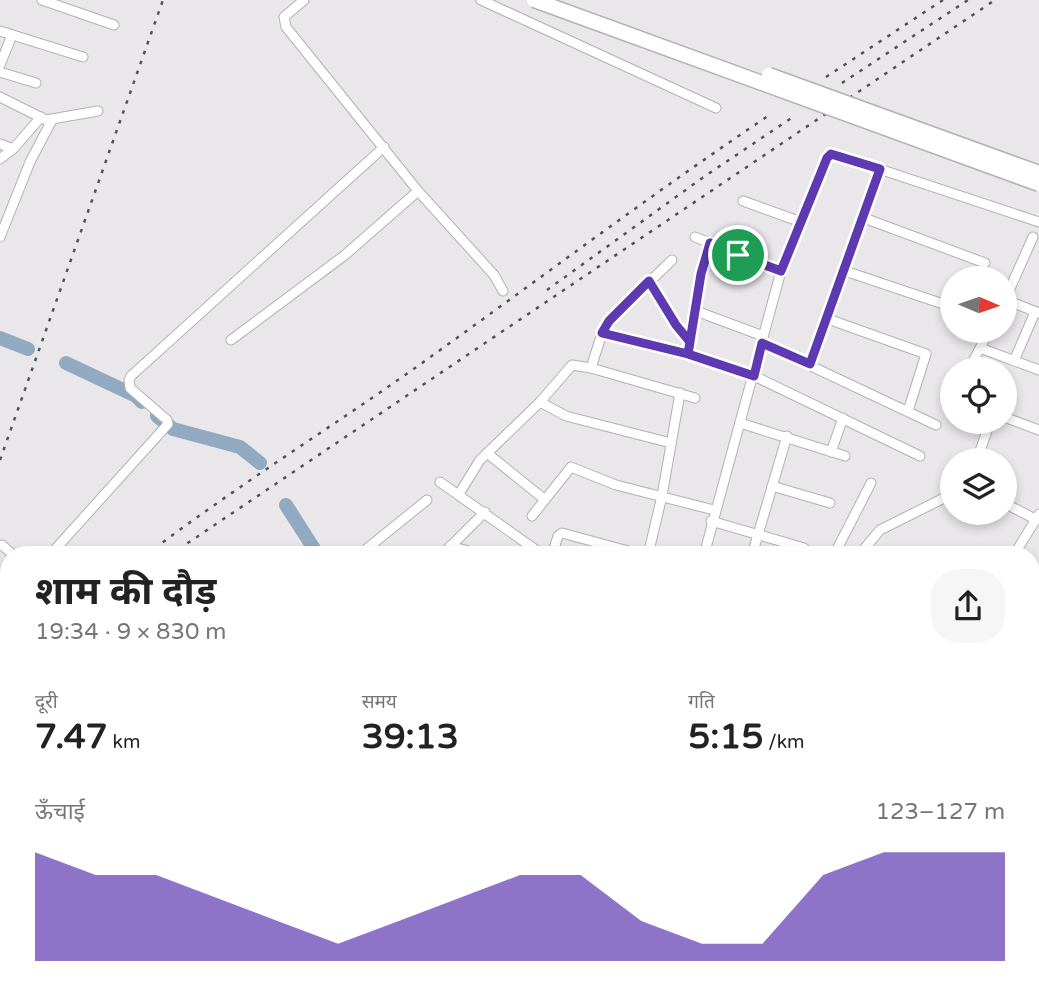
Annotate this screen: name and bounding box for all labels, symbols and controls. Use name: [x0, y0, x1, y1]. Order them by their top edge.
pin: [708, 225, 768, 285]
icon: arrive: [719, 236, 757, 274]
north arrow: [940, 266, 1017, 343]
map controls: [940, 266, 1017, 525]
button: locate: [940, 357, 1017, 434]
button: layers: [940, 448, 1017, 525]
text: शाम की दौड़: [35, 569, 216, 615]
button: share: [931, 569, 1005, 643]
text: 19:34 · 9 × 830 m: [35, 618, 226, 646]
text: दूरी: [35, 691, 58, 713]
text: समय: [362, 691, 397, 713]
text: गति: [688, 691, 715, 713]
text: 7.47: [35, 716, 108, 758]
text: 39:13: [362, 716, 459, 758]
text: 5:15: [688, 716, 763, 758]
text: km: [108, 731, 140, 753]
text: /km: [763, 731, 805, 753]
text: ऊँचाई: [35, 798, 85, 826]
text: 123–127 m: [876, 798, 1005, 826]

